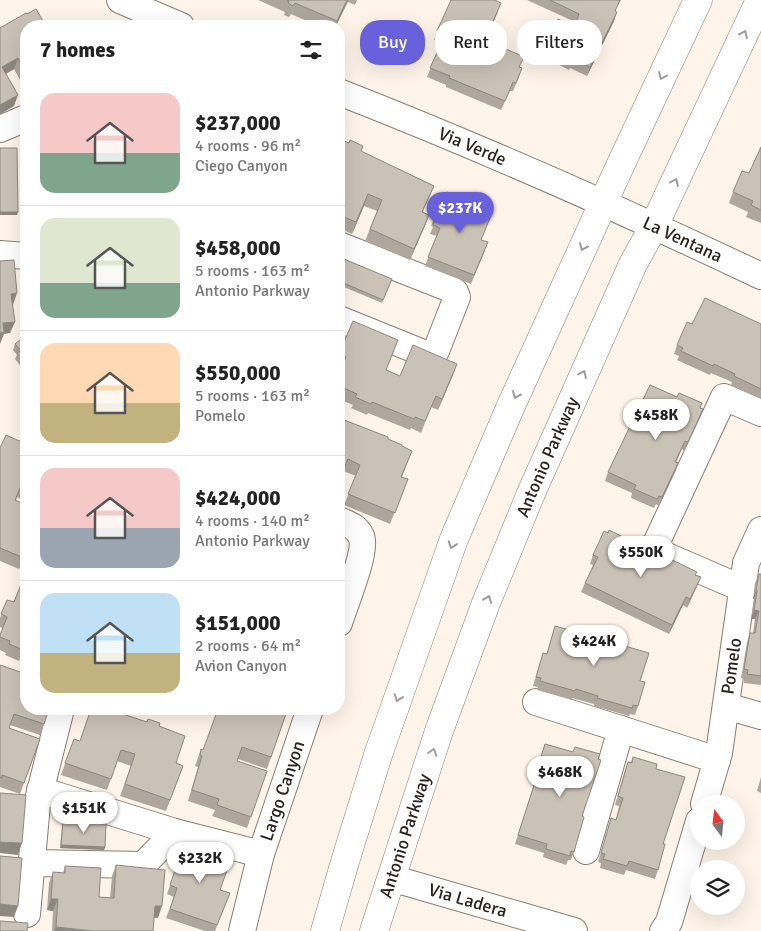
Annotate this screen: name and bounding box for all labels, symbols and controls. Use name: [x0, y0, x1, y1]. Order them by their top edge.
chip: Buy: [360, 20, 425, 65]
chip: Rent: [435, 20, 507, 65]
chip: Filters: [517, 20, 602, 65]
one-way arrow: [737, 30, 748, 39]
icon: filters: [297, 36, 325, 64]
text: 7 homes: [40, 37, 115, 63]
one-way arrow: [658, 71, 668, 80]
text: $237,000: [195, 110, 281, 136]
icon: home: [80, 113, 140, 173]
street label: Via Verde: [435, 122, 510, 170]
text: 4 rooms · 96 m²: [195, 136, 301, 156]
text: Ciego Canyon: [195, 156, 288, 176]
one-way arrow: [669, 178, 679, 187]
pin: $237K: [425, 192, 495, 234]
text: $237K: [438, 198, 482, 218]
street label: La Ventana: [639, 212, 726, 267]
text: $458,000: [195, 235, 281, 261]
icon: home: [80, 238, 140, 298]
one-way arrow: [579, 242, 590, 251]
text: 5 rooms · 163 m²: [195, 261, 310, 281]
text: Antonio Parkway: [195, 281, 310, 301]
text: $550,000: [195, 360, 281, 386]
icon: home: [80, 363, 140, 423]
one-way arrow: [577, 370, 588, 379]
text: 5 rooms · 163 m²: [195, 386, 310, 406]
one-way arrow: [512, 390, 522, 399]
street label: Antonio Parkway: [511, 393, 584, 520]
pin: $458K: [621, 398, 691, 441]
text: $458K: [634, 405, 678, 425]
text: Pomelo: [195, 406, 246, 426]
text: $424,000: [195, 485, 281, 511]
icon: home: [80, 488, 140, 548]
text: 4 rooms · 140 m²: [195, 511, 310, 531]
text: Antonio Parkway: [195, 531, 310, 551]
pin: $550K: [606, 536, 676, 578]
one-way arrow: [448, 540, 458, 549]
text: $550K: [619, 542, 663, 562]
one-way arrow: [482, 595, 492, 604]
text: $151,000: [195, 610, 281, 636]
icon: home: [80, 613, 140, 673]
pin: $424K: [559, 624, 629, 667]
text: $424K: [572, 631, 616, 651]
text: 2 rooms · 64 m²: [195, 636, 301, 656]
street label: Pomelo: [716, 636, 746, 696]
text: Avion Canyon: [195, 656, 287, 676]
one-way arrow: [394, 693, 404, 702]
street label: Largo Canyon: [255, 738, 310, 844]
one-way arrow: [427, 748, 437, 756]
pin: $468K: [525, 756, 595, 798]
text: $468K: [538, 762, 582, 782]
street label: Antonio Parkway: [374, 771, 436, 901]
pin: $151K: [49, 792, 119, 834]
north arrow: [690, 795, 745, 850]
map controls: [690, 795, 745, 915]
text: $151K: [62, 798, 106, 818]
pin: $232K: [165, 842, 235, 884]
text: $232K: [178, 848, 222, 868]
button: layers: [690, 860, 745, 915]
street label: Via Ladera: [426, 878, 510, 922]

